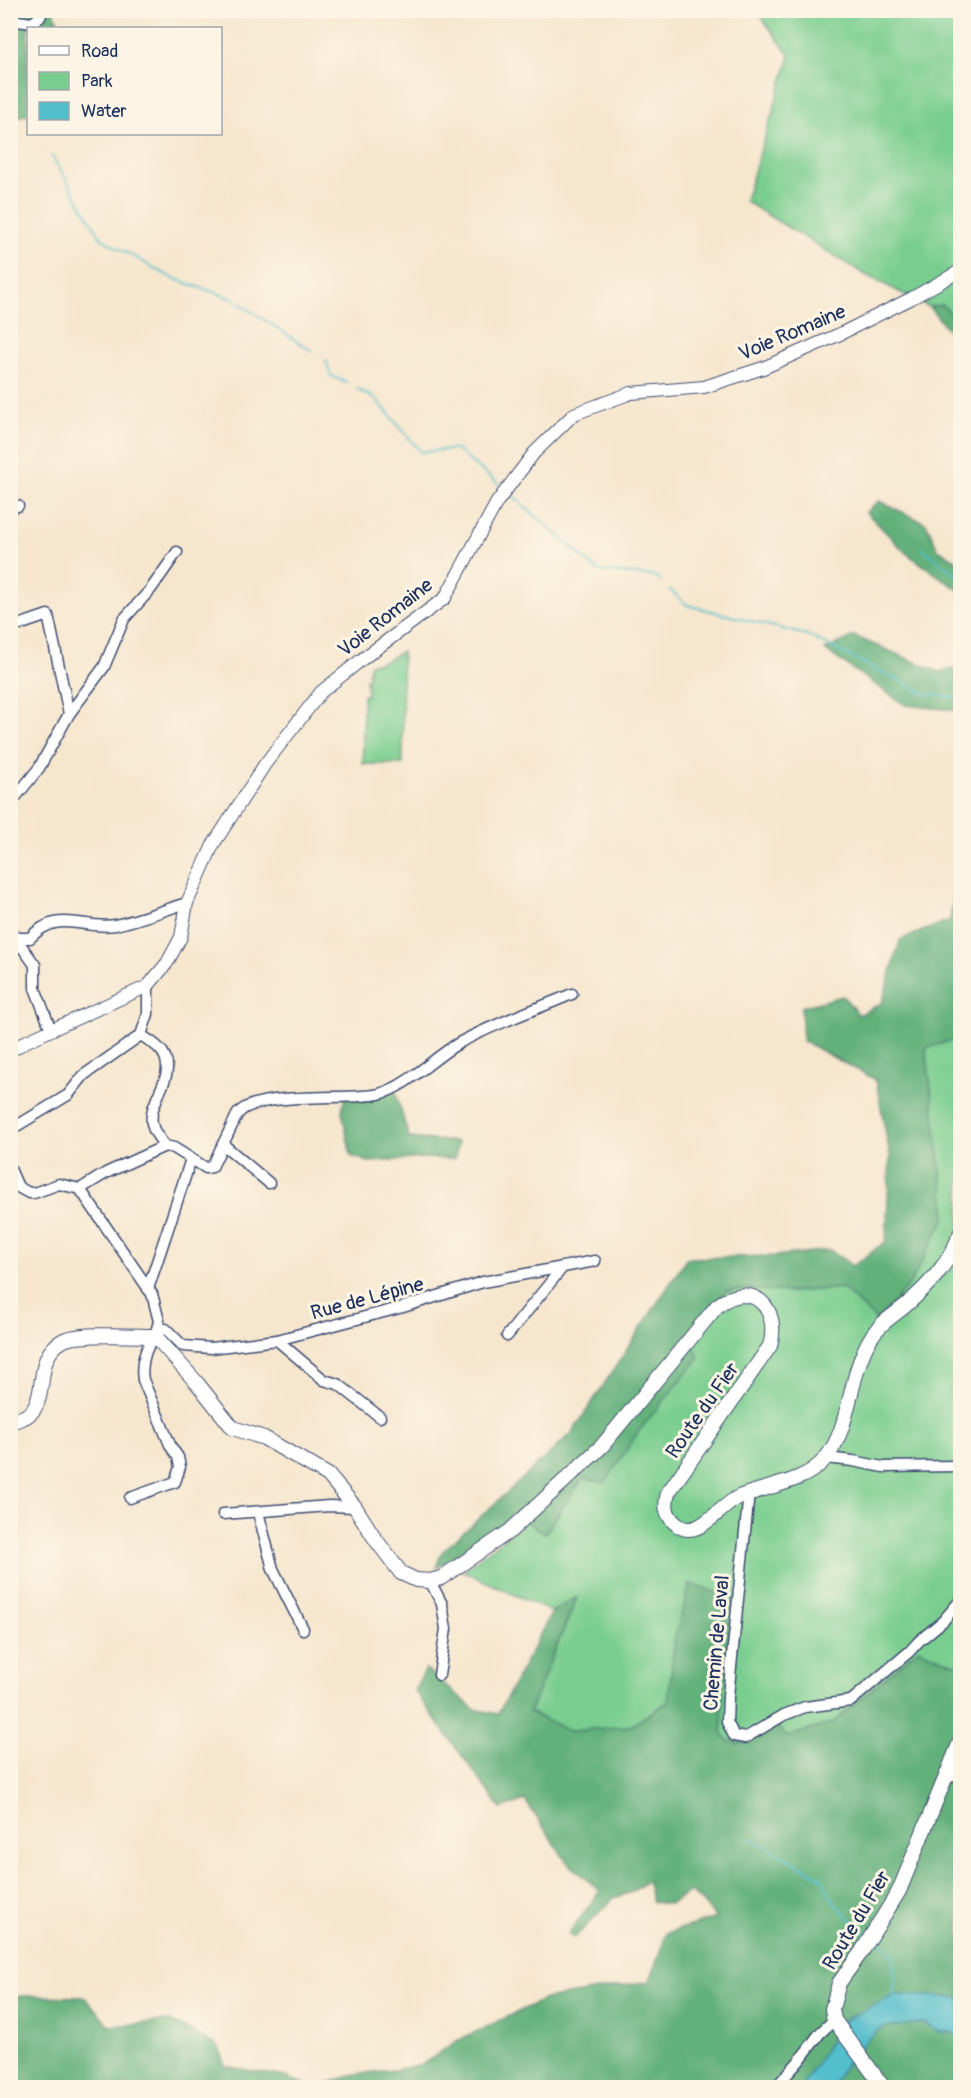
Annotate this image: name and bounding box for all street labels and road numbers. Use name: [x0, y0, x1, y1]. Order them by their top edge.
street label: Voie Romaine: [735, 299, 850, 366]
street label: Voie Romaine: [333, 572, 438, 662]
street label: Rue de Lépine: [308, 1271, 426, 1326]
street label: Route du Fier: [660, 1357, 745, 1463]
street label: Chemin de Laval: [698, 1574, 735, 1712]
street label: Route du Fier: [817, 1866, 896, 1974]

